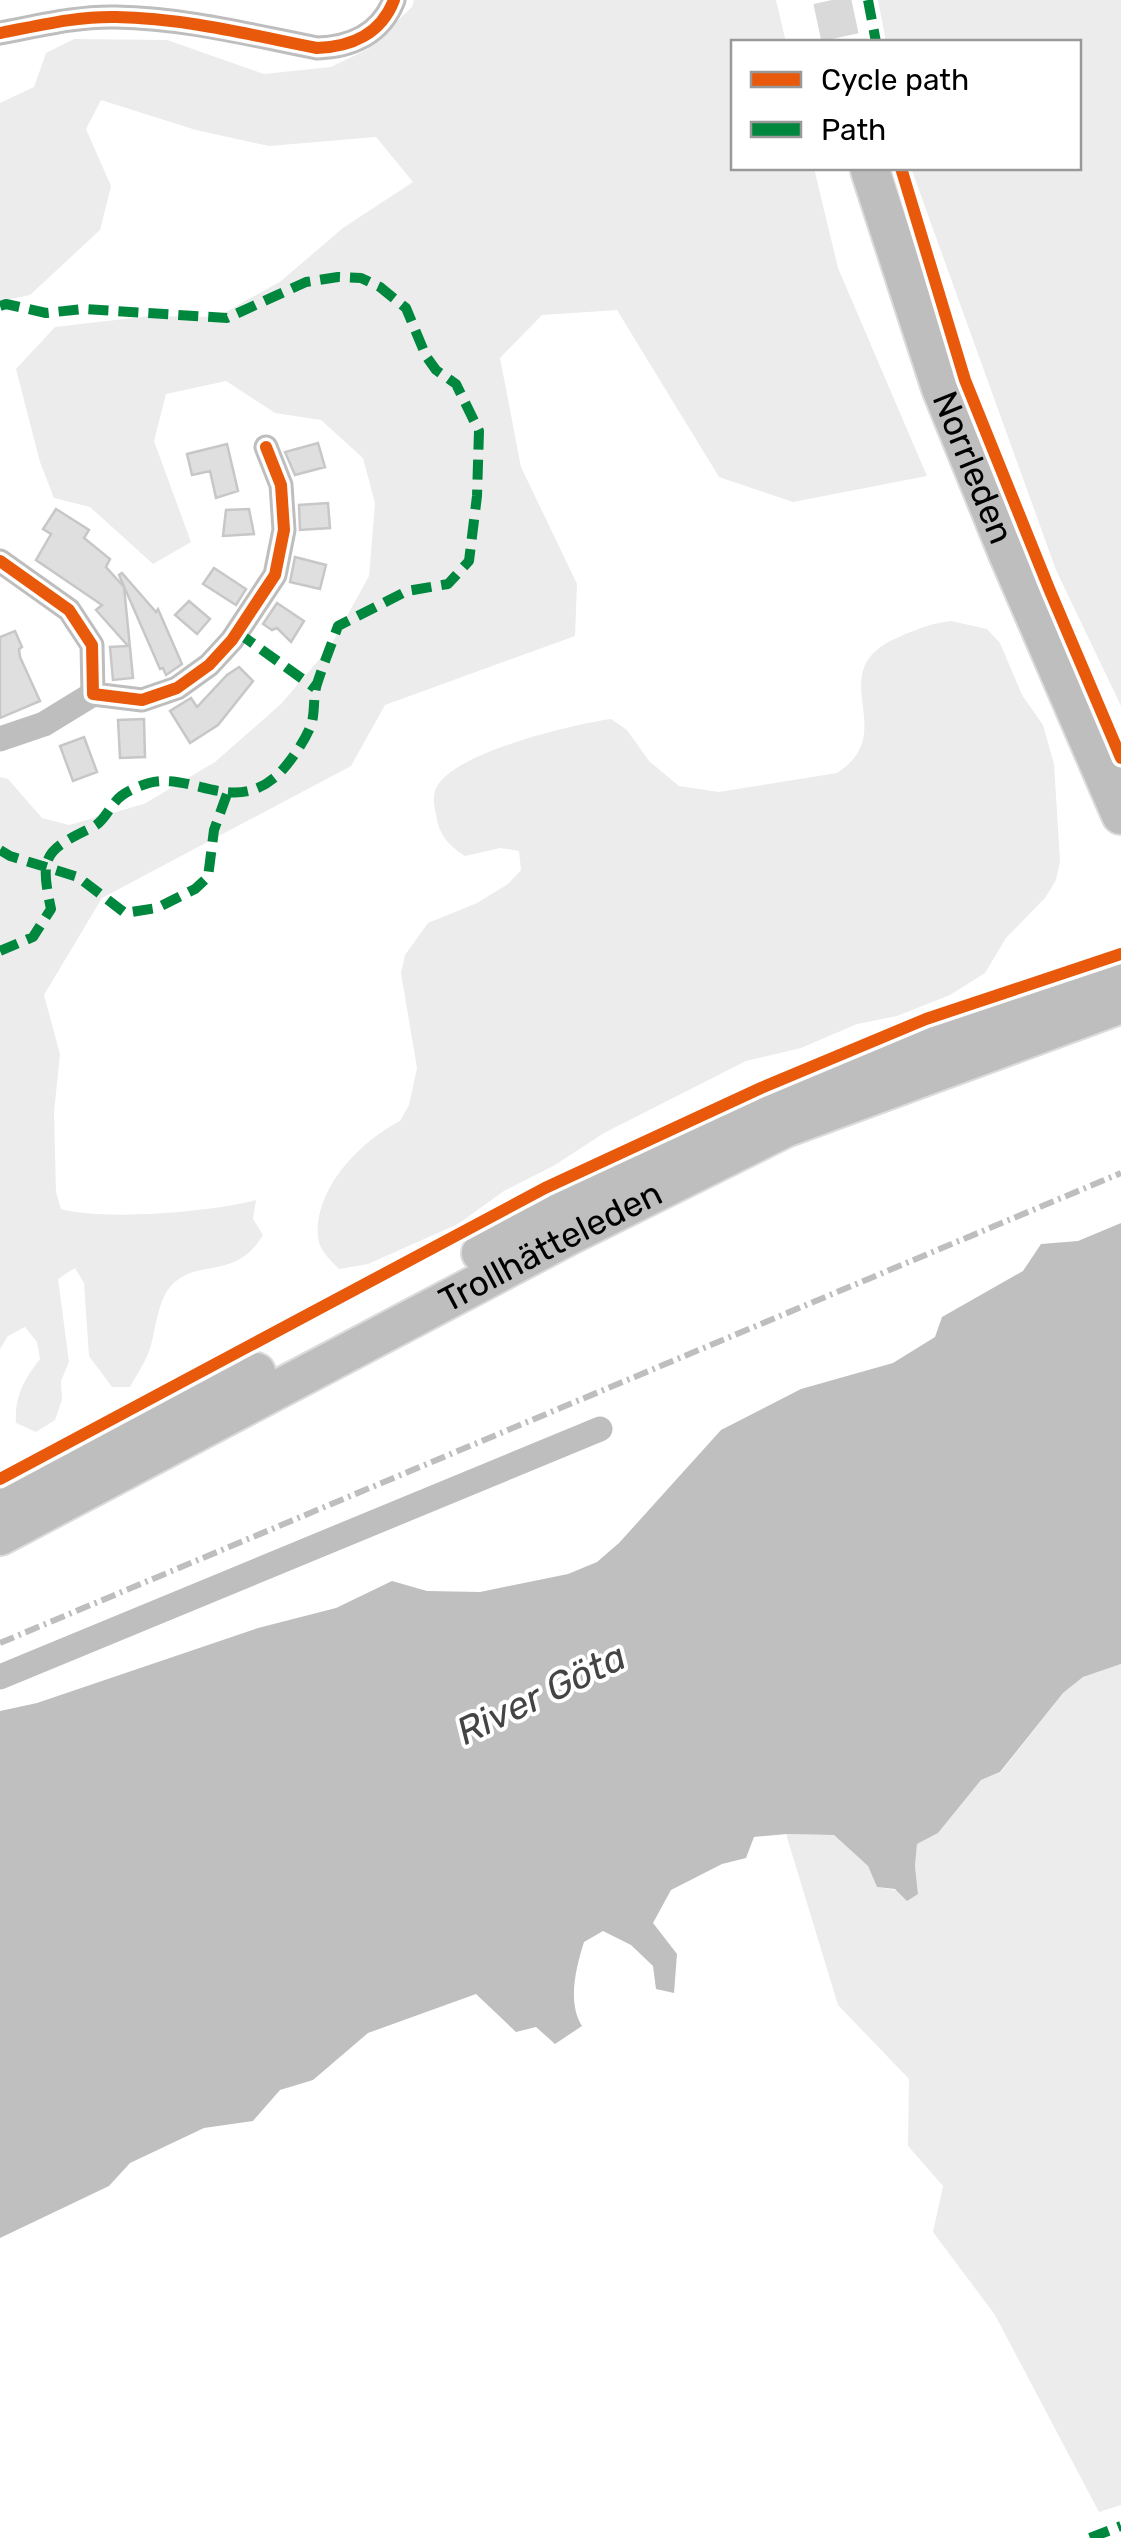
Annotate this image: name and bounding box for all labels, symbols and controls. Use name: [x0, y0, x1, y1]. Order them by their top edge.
legend: [731, 40, 1081, 170]
text: Cycle path: [821, 62, 969, 98]
text: Path: [821, 112, 886, 148]
street label: Norrleden: [924, 385, 1023, 550]
street label: Trollhätteleden: [432, 1172, 669, 1321]
water label: River Göta: [449, 1633, 633, 1755]

